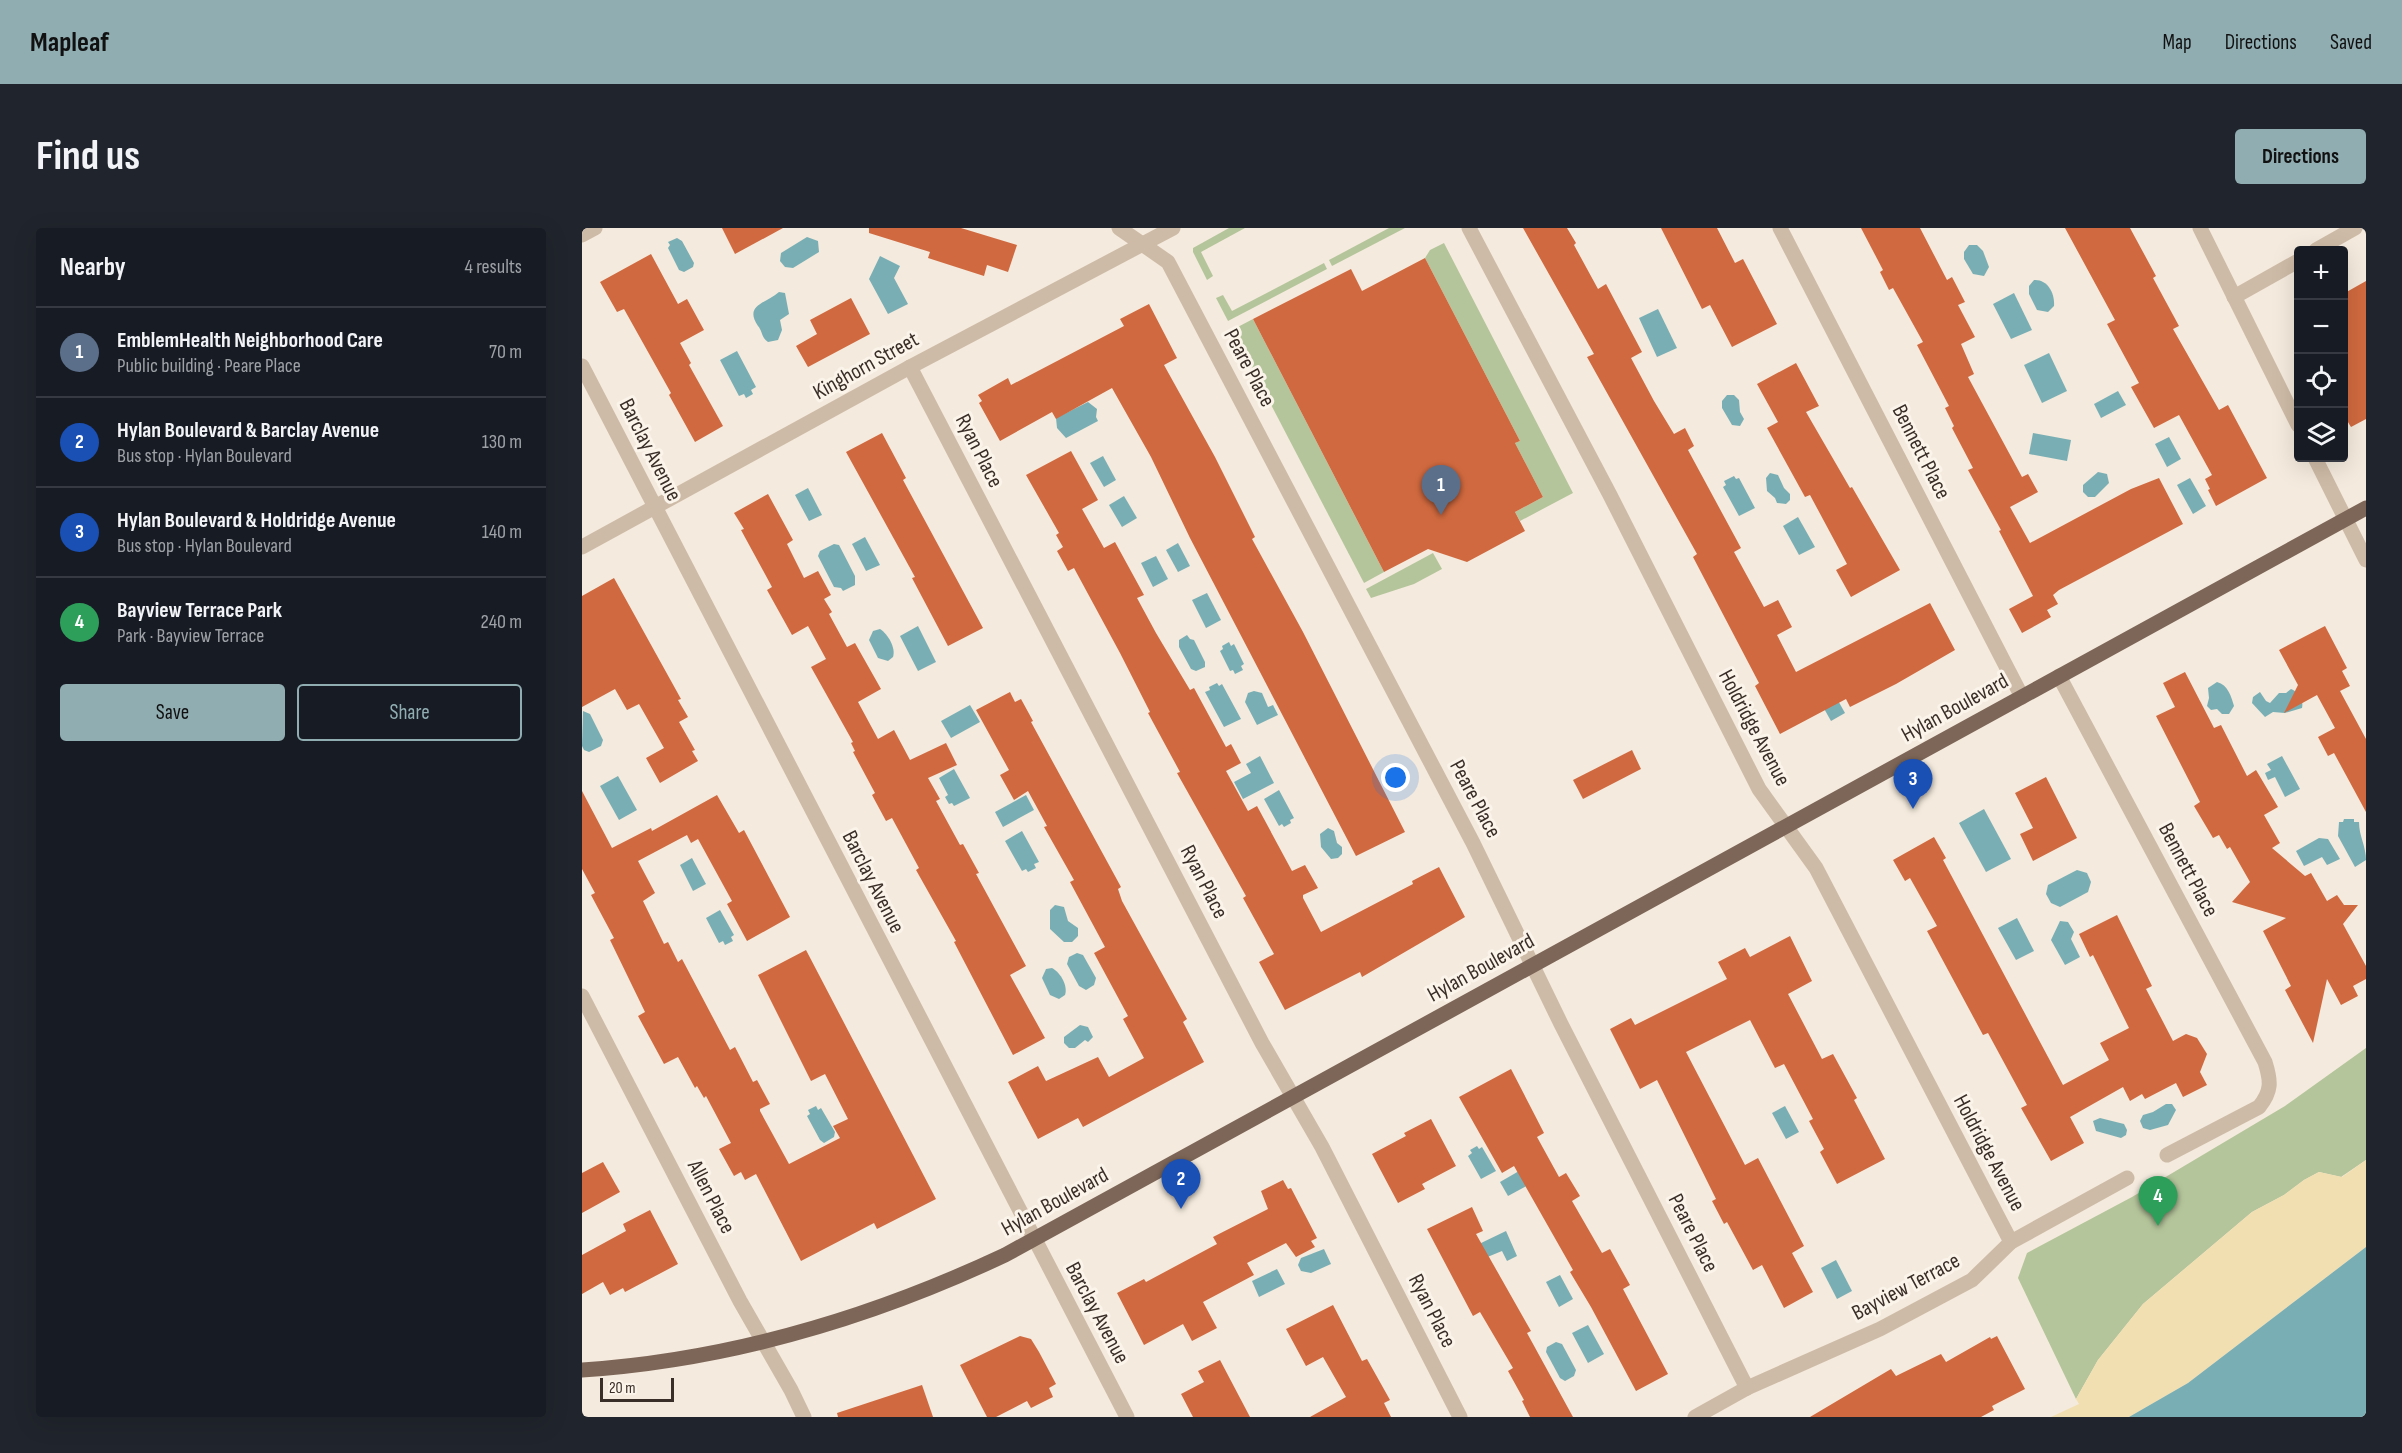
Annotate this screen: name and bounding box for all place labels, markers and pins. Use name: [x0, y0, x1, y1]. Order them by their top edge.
pin: 1: [1422, 466, 1460, 515]
pin: 3: [1894, 760, 1932, 809]
pin: 2: [1162, 1160, 1200, 1209]
pin: 4: [2138, 1176, 2178, 1226]

